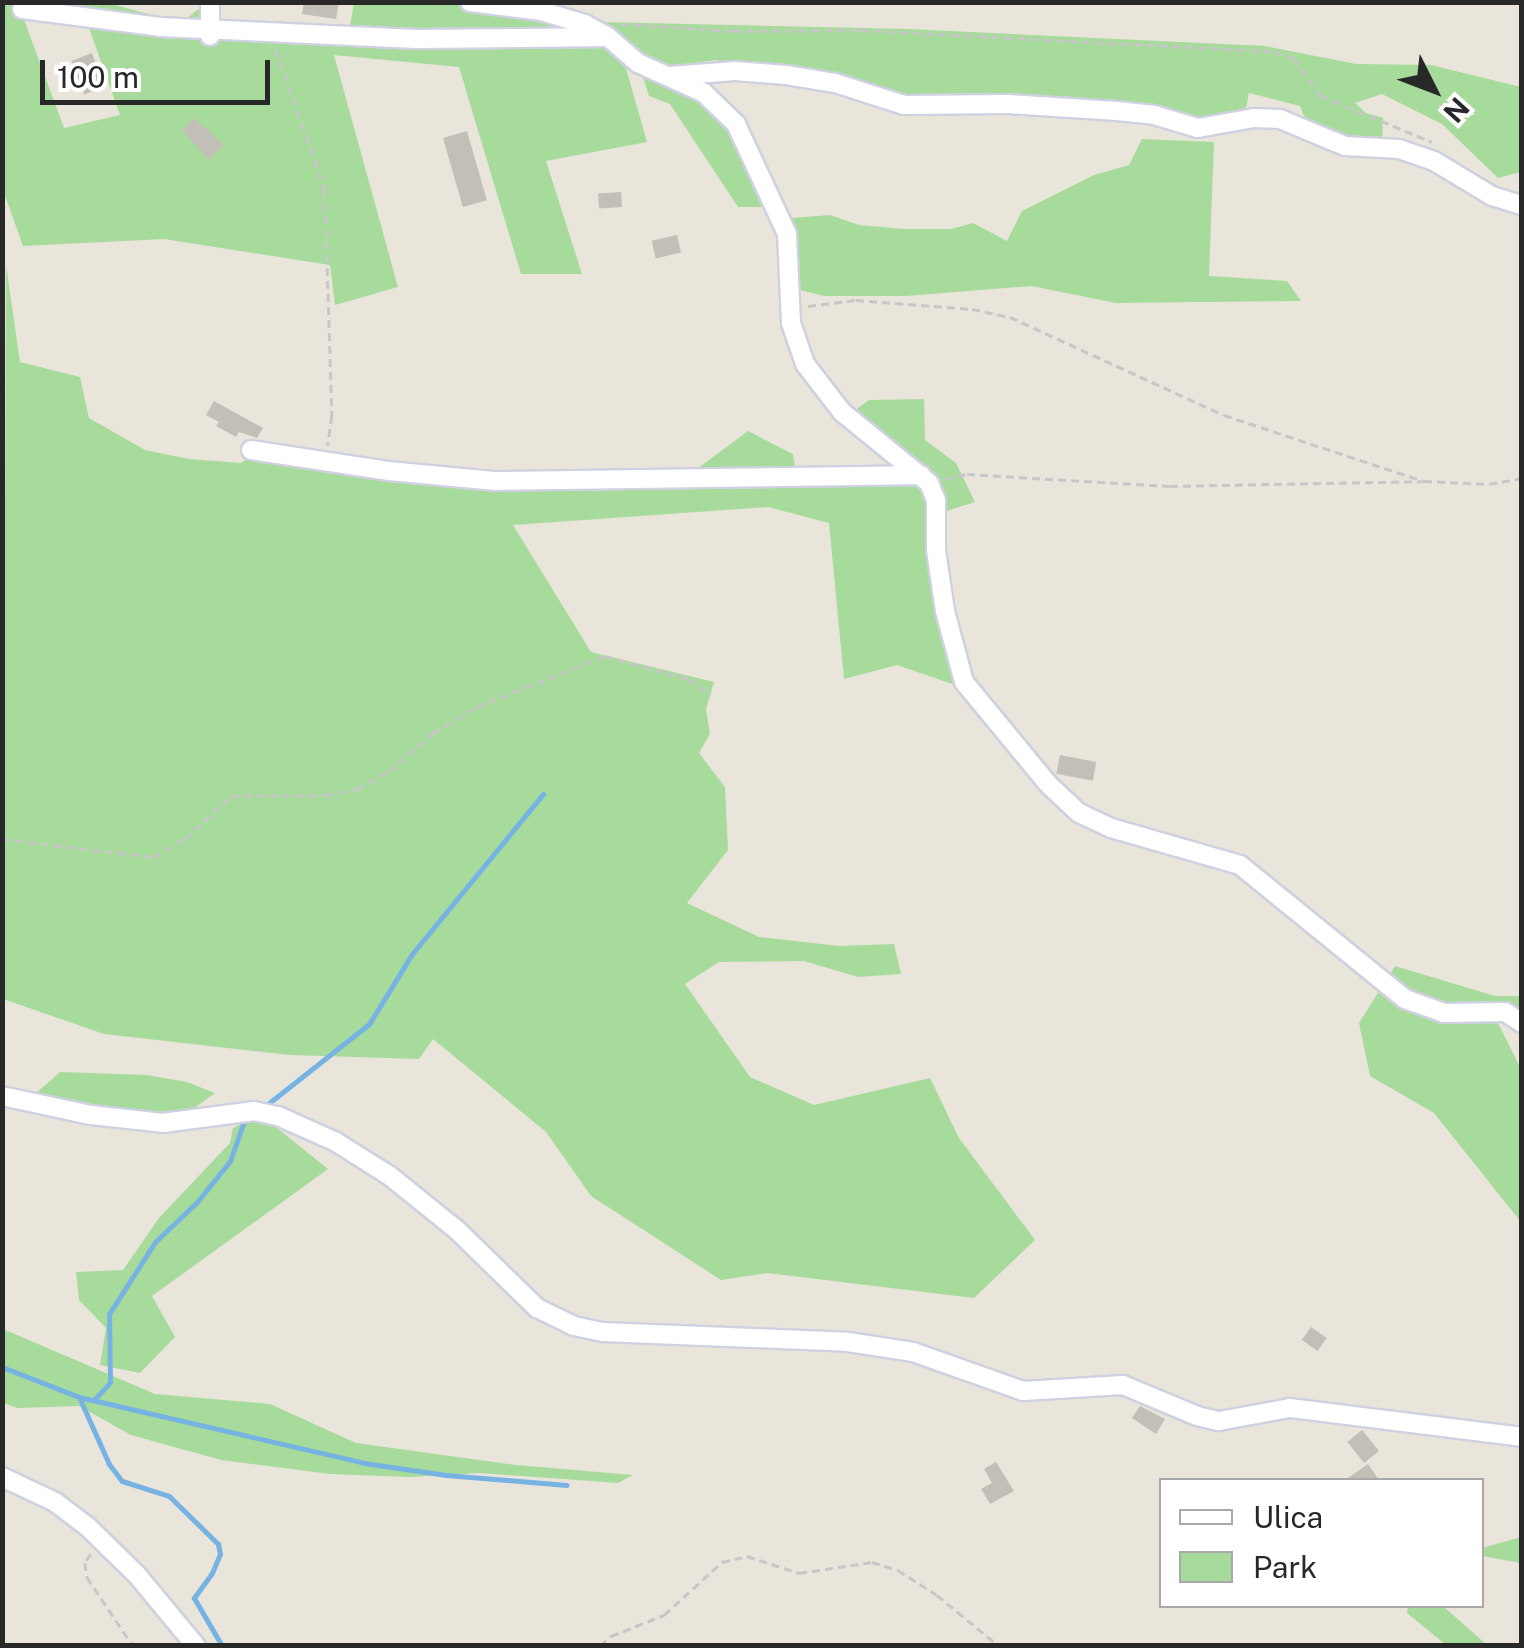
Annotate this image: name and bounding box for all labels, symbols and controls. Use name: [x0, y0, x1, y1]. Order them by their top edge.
scale bar: [45, 40, 275, 102]
north arrow: [1384, 40, 1484, 140]
text: 100 m: [57, 59, 139, 95]
text: N: [1437, 91, 1476, 130]
legend: [1159, 1478, 1484, 1608]
text: Ulica: [1253, 1499, 1323, 1535]
text: Park: [1253, 1549, 1317, 1585]

